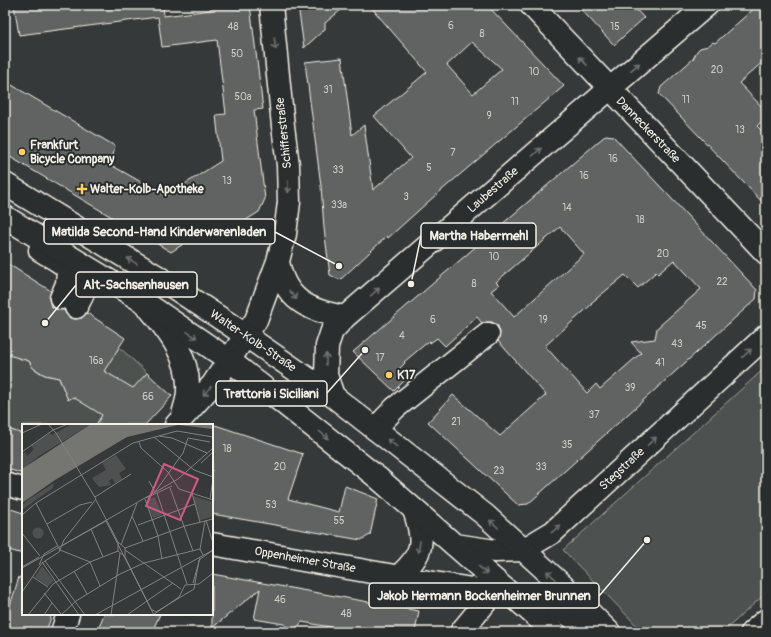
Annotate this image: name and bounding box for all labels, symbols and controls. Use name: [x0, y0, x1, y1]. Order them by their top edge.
house number: 6: [448, 20, 454, 32]
house number: 48: [228, 21, 238, 33]
house number: 15: [610, 21, 620, 33]
house number: 8: [479, 28, 485, 40]
one-way arrow: [271, 37, 278, 50]
house number: 50: [231, 48, 243, 60]
one-way arrow: [578, 56, 588, 66]
one-way arrow: [630, 63, 641, 72]
house number: 20: [711, 64, 723, 76]
house number: 10: [529, 66, 540, 78]
house number: 31: [323, 84, 333, 96]
house number: 50a: [235, 91, 252, 103]
street label: Danneckerstraße: [613, 94, 683, 166]
house number: 11: [682, 94, 690, 106]
house number: 11: [511, 96, 519, 108]
street label: Schifferstraße: [273, 97, 295, 169]
house number: 9: [486, 110, 492, 122]
house number: 13: [735, 124, 745, 136]
place label: Frankfurt Bicycle Company: [30, 138, 115, 167]
marker: Frankfurt Bicycle Company: [17, 147, 27, 157]
house number: 7: [450, 147, 456, 159]
one-way arrow: [532, 148, 542, 157]
house number: 16: [608, 153, 618, 165]
house number: 5: [426, 162, 432, 174]
house number: 33: [332, 164, 344, 176]
street label: Laubestraße: [465, 164, 522, 216]
house number: 16: [579, 170, 589, 182]
house number: 13: [222, 175, 232, 187]
one-way arrow: [284, 180, 292, 193]
place label: Walter-Kolb-Apotheke: [90, 182, 205, 197]
marker: Walter-Kolb-Apotheke: [77, 184, 87, 194]
house number: 3: [403, 191, 409, 203]
house number: 33a: [331, 199, 347, 211]
house number: 14: [562, 202, 572, 214]
house number: 18: [636, 214, 644, 226]
callout: Matilda Second-Hand Kinderwarenladen: [44, 219, 275, 244]
callout: Martha Habermehl: [421, 223, 536, 248]
text: Matilda Second-Hand Kinderwarenladen: [52, 224, 267, 240]
text: Martha Habermehl: [429, 228, 529, 244]
house number: 20: [657, 248, 669, 260]
house number: 10: [489, 251, 500, 263]
one-way arrow: [126, 257, 137, 265]
callout: Alt-Sachsenhausen: [76, 272, 197, 297]
house number: 22: [716, 276, 728, 288]
text: Alt-Sachsenhausen: [83, 277, 189, 293]
house number: 8: [471, 278, 477, 290]
one-way arrow: [369, 287, 380, 296]
one-way arrow: [289, 290, 298, 301]
street label: Walter-Kolb-Straße: [207, 307, 299, 375]
house number: 6: [430, 314, 436, 326]
house number: 19: [538, 314, 548, 326]
house number: 45: [695, 320, 707, 332]
house number: 4: [399, 330, 405, 342]
one-way arrow: [186, 331, 198, 339]
house number: 43: [671, 338, 683, 350]
one-way arrow: [742, 348, 752, 358]
house number: 17: [375, 352, 385, 364]
one-way arrow: [323, 353, 330, 366]
house number: 16a: [89, 355, 104, 367]
house number: 41: [655, 357, 665, 369]
place label: K17: [397, 368, 416, 383]
marker: K17: [384, 370, 394, 380]
callout: Trattoria i Siciliani: [216, 381, 327, 406]
house number: 39: [625, 382, 635, 394]
one-way arrow: [202, 385, 211, 396]
text: Trattoria i Siciliani: [222, 386, 319, 402]
house number: 66: [142, 391, 154, 403]
house number: 37: [589, 409, 600, 421]
house number: 21: [451, 416, 461, 428]
inset map: [22, 424, 213, 615]
one-way arrow: [318, 431, 329, 439]
one-way arrow: [647, 437, 657, 446]
one-way arrow: [387, 438, 398, 447]
house number: 35: [562, 439, 573, 451]
house number: 18: [223, 443, 231, 455]
street label: Stegstraße: [596, 444, 648, 494]
house number: 20: [274, 461, 286, 473]
house number: 33: [535, 461, 547, 473]
house number: 23: [494, 465, 505, 477]
house number: 53: [266, 499, 277, 511]
house number: 55: [334, 515, 344, 527]
one-way arrow: [489, 519, 499, 528]
one-way arrow: [551, 525, 562, 533]
one-way arrow: [415, 540, 423, 553]
street label: Oppenheimer Straße: [253, 544, 357, 576]
one-way arrow: [477, 565, 488, 574]
one-way arrow: [546, 571, 556, 580]
callout: Jakob Hermann Bockenheimer Brunnen: [369, 583, 599, 608]
text: Jakob Hermann Bockenheimer Brunnen: [377, 588, 592, 604]
house number: 46: [274, 594, 286, 606]
house number: 48: [341, 608, 351, 620]

